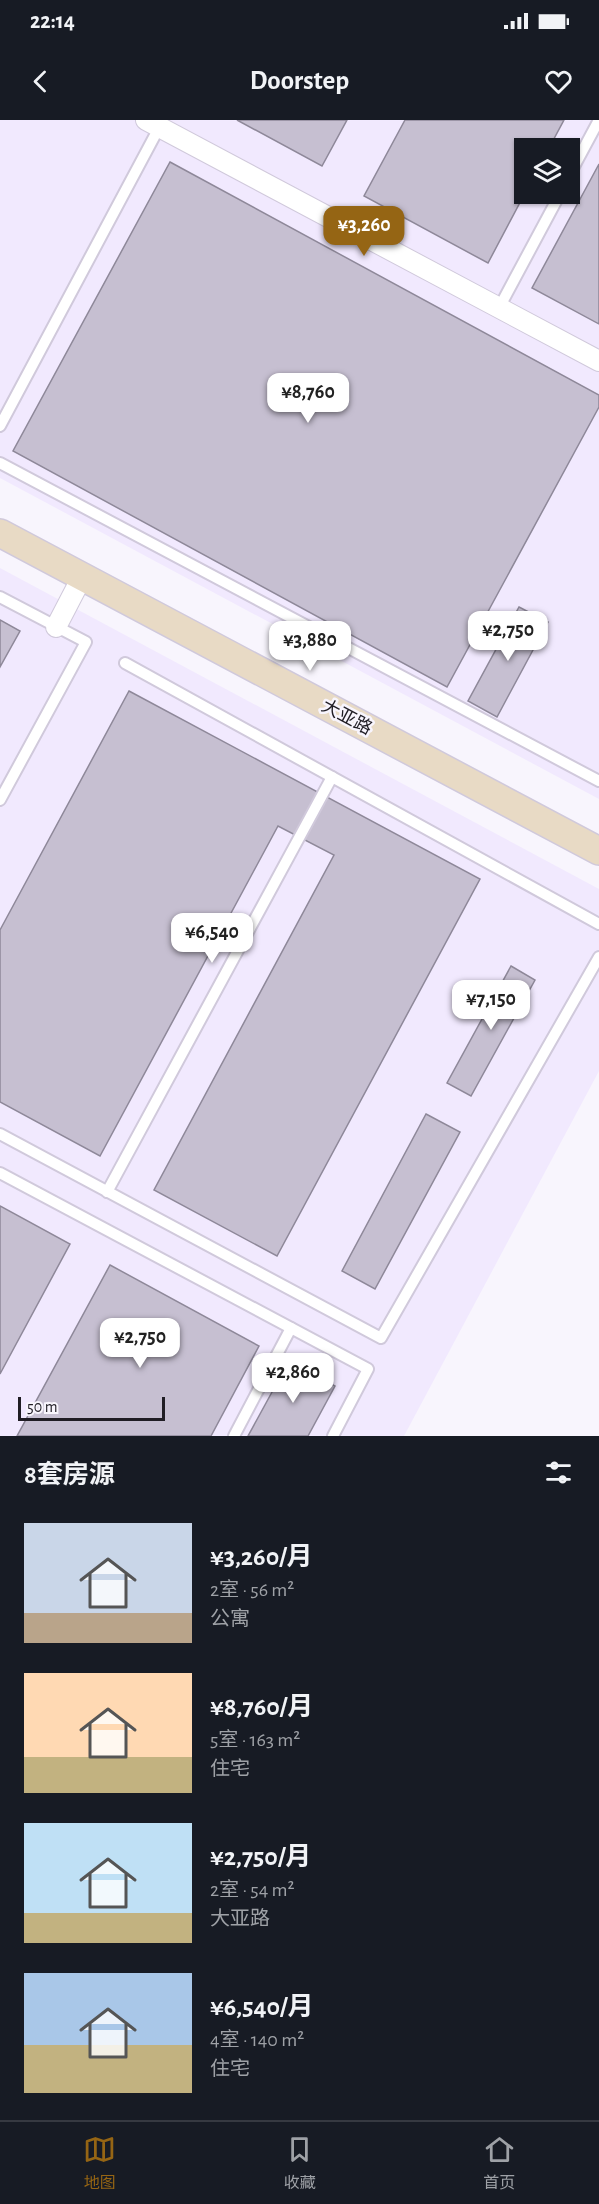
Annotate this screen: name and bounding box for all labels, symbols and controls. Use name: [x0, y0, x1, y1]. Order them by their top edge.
text: 22:14: [30, 10, 75, 32]
icon: back: [24, 65, 57, 98]
icon: heart: [542, 65, 575, 98]
text: Doorstep: [250, 67, 349, 94]
map controls: [514, 138, 580, 204]
button: layers: [514, 138, 580, 204]
pin: ¥3,260: [315, 206, 413, 257]
text: ¥3,260: [337, 215, 391, 235]
pin: ¥8,760: [259, 373, 357, 424]
text: ¥8,760: [281, 382, 335, 402]
pin: ¥2,750: [459, 611, 557, 662]
text: ¥2,750: [482, 620, 534, 640]
pin: ¥3,880: [261, 621, 359, 672]
text: ¥3,880: [283, 630, 337, 650]
street label: 大亚路: [318, 695, 376, 739]
pin: ¥6,540: [163, 913, 261, 964]
text: ¥6,540: [185, 922, 239, 942]
pin: ¥7,150: [442, 980, 540, 1031]
text: ¥7,150: [466, 989, 516, 1009]
pin: ¥2,750: [91, 1318, 189, 1369]
text: ¥2,750: [114, 1327, 166, 1347]
pin: ¥2,860: [244, 1353, 342, 1404]
text: ¥2,860: [266, 1362, 320, 1382]
scale bar: [18, 1394, 165, 1422]
text: 50 m: [27, 1399, 58, 1415]
icon: filters: [542, 1456, 575, 1489]
text: 8套房源: [24, 1462, 115, 1488]
text: ¥3,260/月: [210, 1544, 313, 1570]
icon: home: [72, 1547, 144, 1619]
text: 2室 · 56 m²: [210, 1580, 294, 1600]
text: 公寓: [210, 1609, 250, 1629]
text: ¥8,760/月: [210, 1694, 313, 1720]
icon: home: [72, 1697, 144, 1769]
text: 5室 · 163 m²: [210, 1730, 300, 1750]
text: 住宅: [210, 1759, 250, 1779]
text: ¥2,750/月: [210, 1844, 311, 1870]
icon: home: [72, 1847, 144, 1919]
text: 2室 · 54 m²: [210, 1880, 295, 1900]
text: 大亚路: [210, 1909, 270, 1929]
text: ¥6,540/月: [210, 1994, 313, 2020]
icon: home: [72, 1997, 144, 2069]
text: 4室 · 140 m²: [210, 2030, 304, 2050]
text: 住宅: [210, 2059, 250, 2079]
tab: 地图: [83, 2133, 116, 2193]
tab: 收藏: [283, 2133, 316, 2193]
tab: 首页: [483, 2133, 516, 2193]

